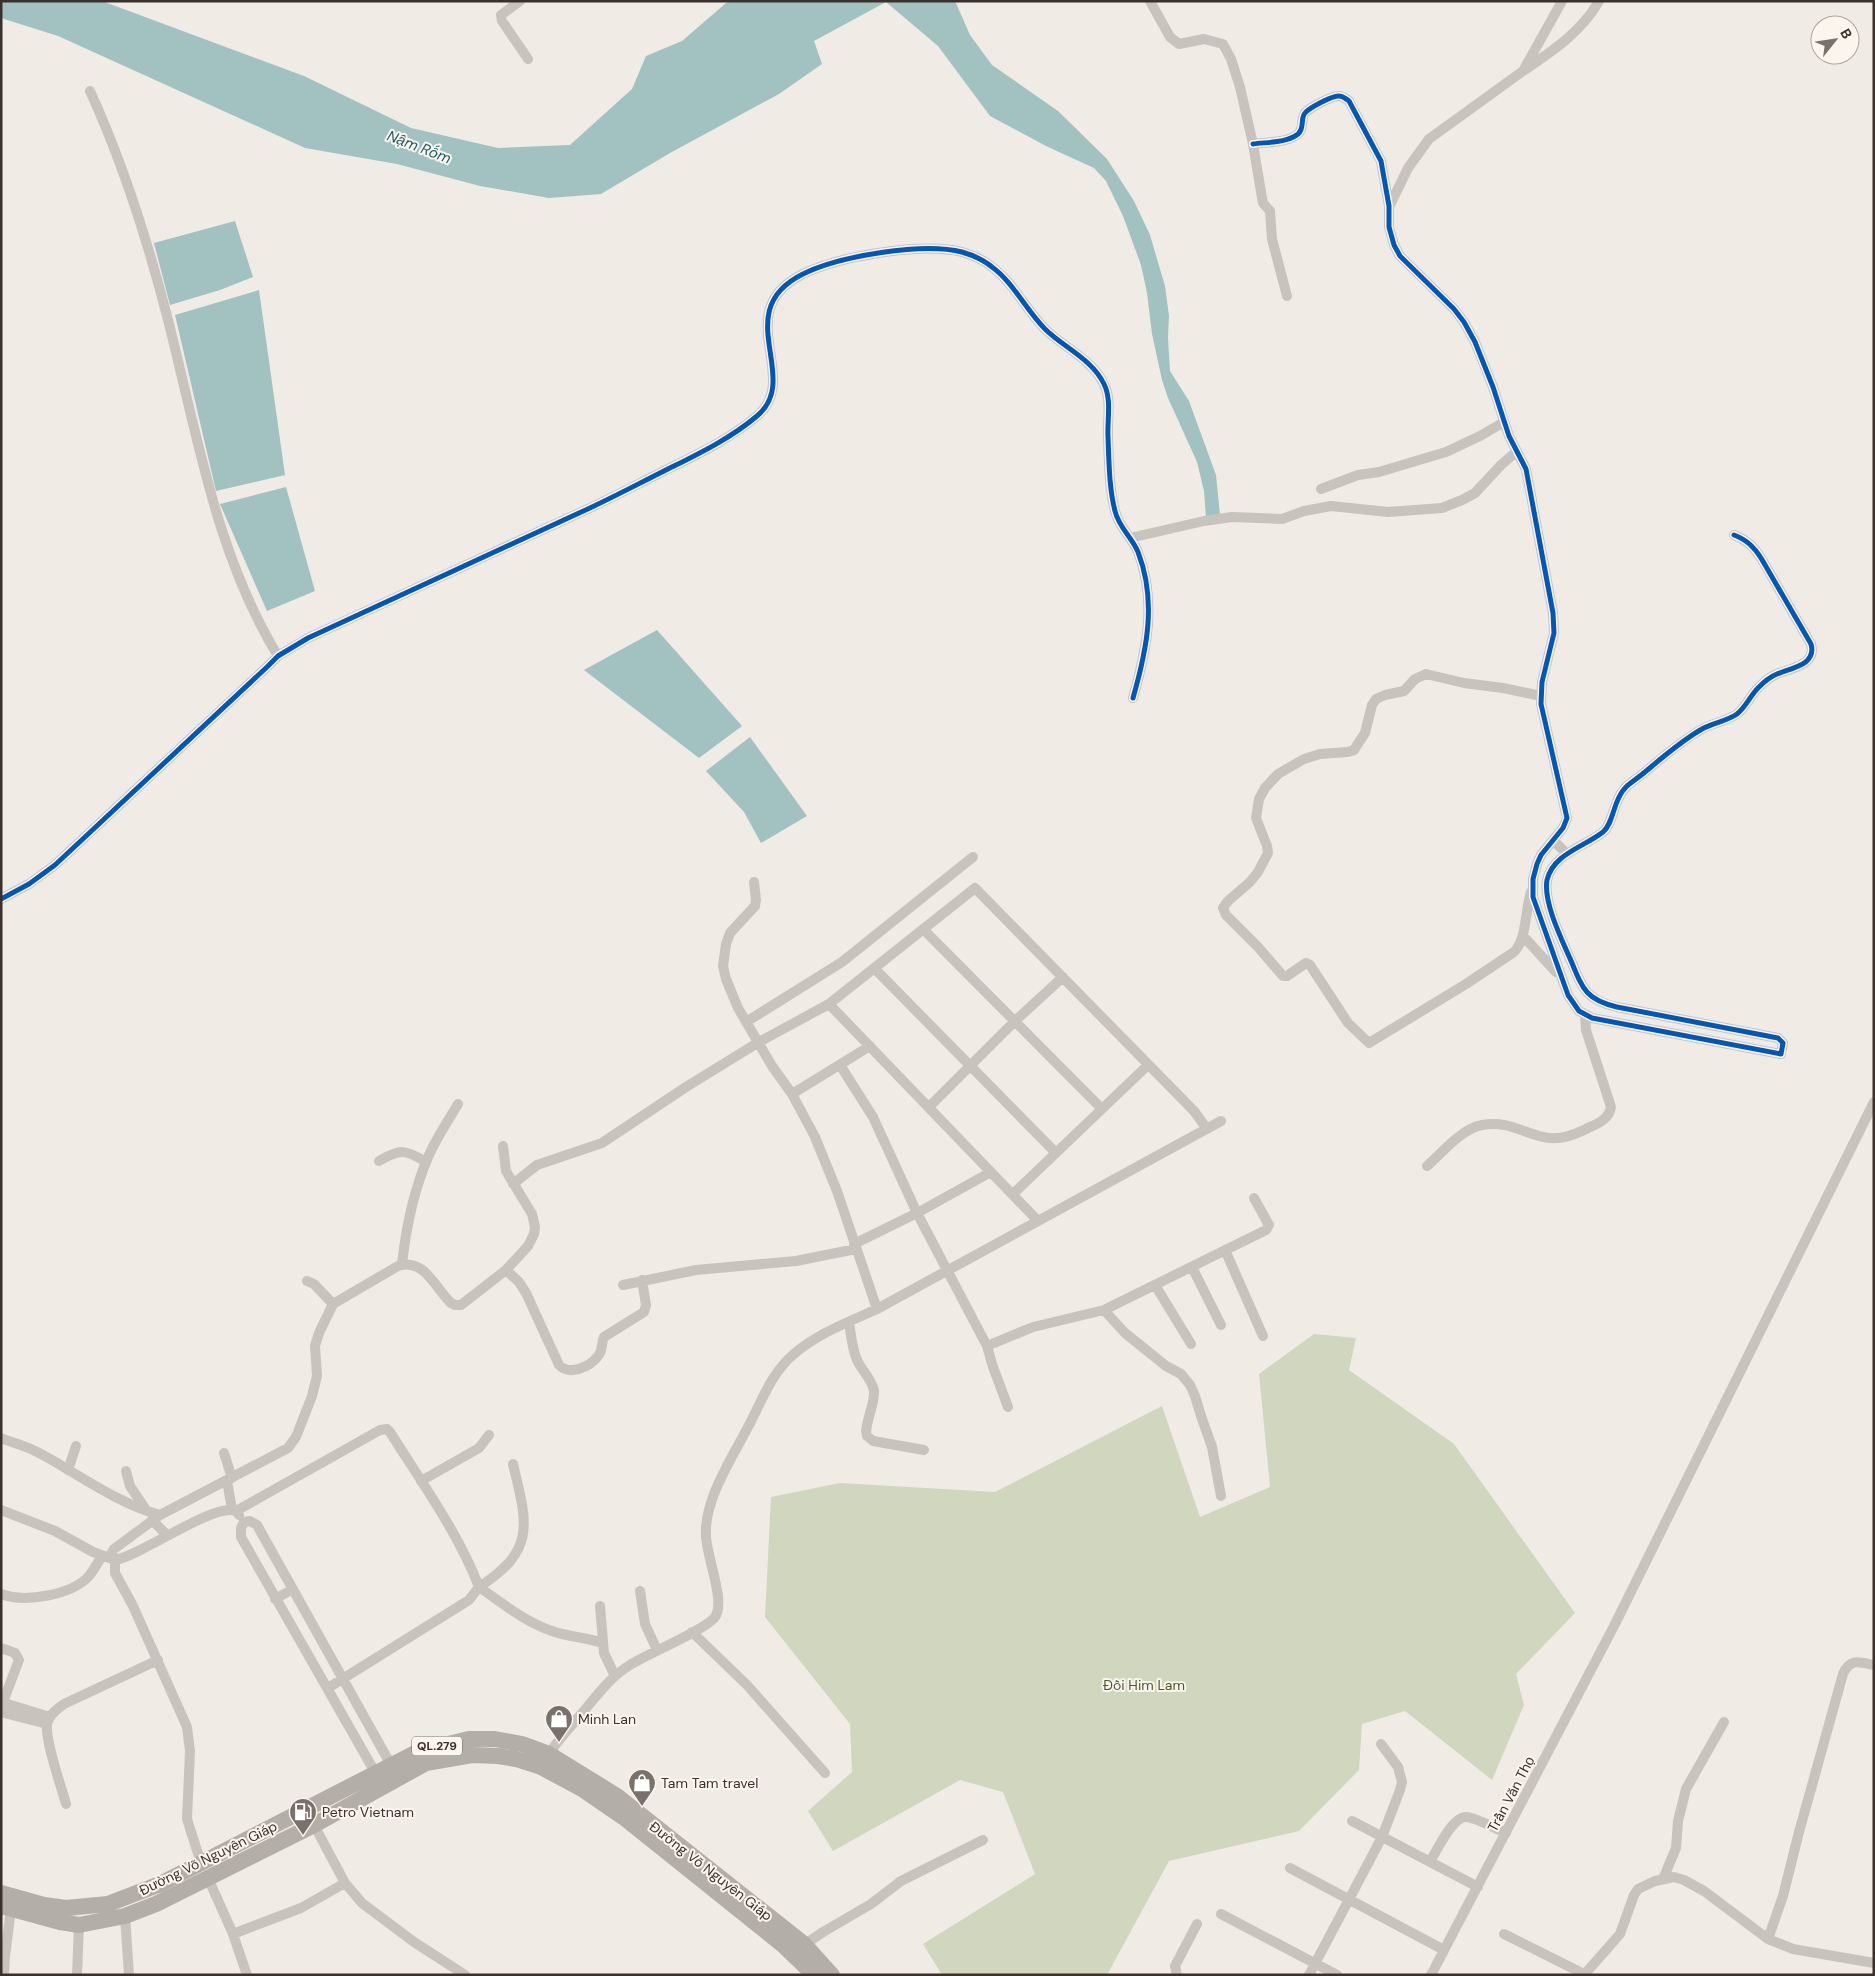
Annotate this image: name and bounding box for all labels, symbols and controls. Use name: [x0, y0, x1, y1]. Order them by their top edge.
north arrow: [1810, 15, 1860, 65]
text: B: [1836, 25, 1856, 42]
water label: Nậm Rốm: [384, 126, 454, 168]
park label: Đồi Him Lam: [1103, 1676, 1185, 1694]
shop icon: Minh Lan: [544, 1704, 574, 1743]
place label: Minh Lan: [578, 1710, 636, 1728]
road number: QL.279: [412, 1736, 462, 1755]
street label: Trần Văn Thọ: [1484, 1753, 1539, 1835]
shop icon: Tam Tam travel: [627, 1768, 657, 1807]
place label: Tam Tam travel: [661, 1774, 758, 1792]
fuel station icon: Petro Vietnam: [288, 1797, 318, 1836]
place label: Petro Vietnam: [322, 1803, 414, 1821]
street label: Đường Võ Nguyên Giáp: [136, 1817, 280, 1899]
street label: Đường Võ Nguyên Giáp: [646, 1817, 776, 1925]

